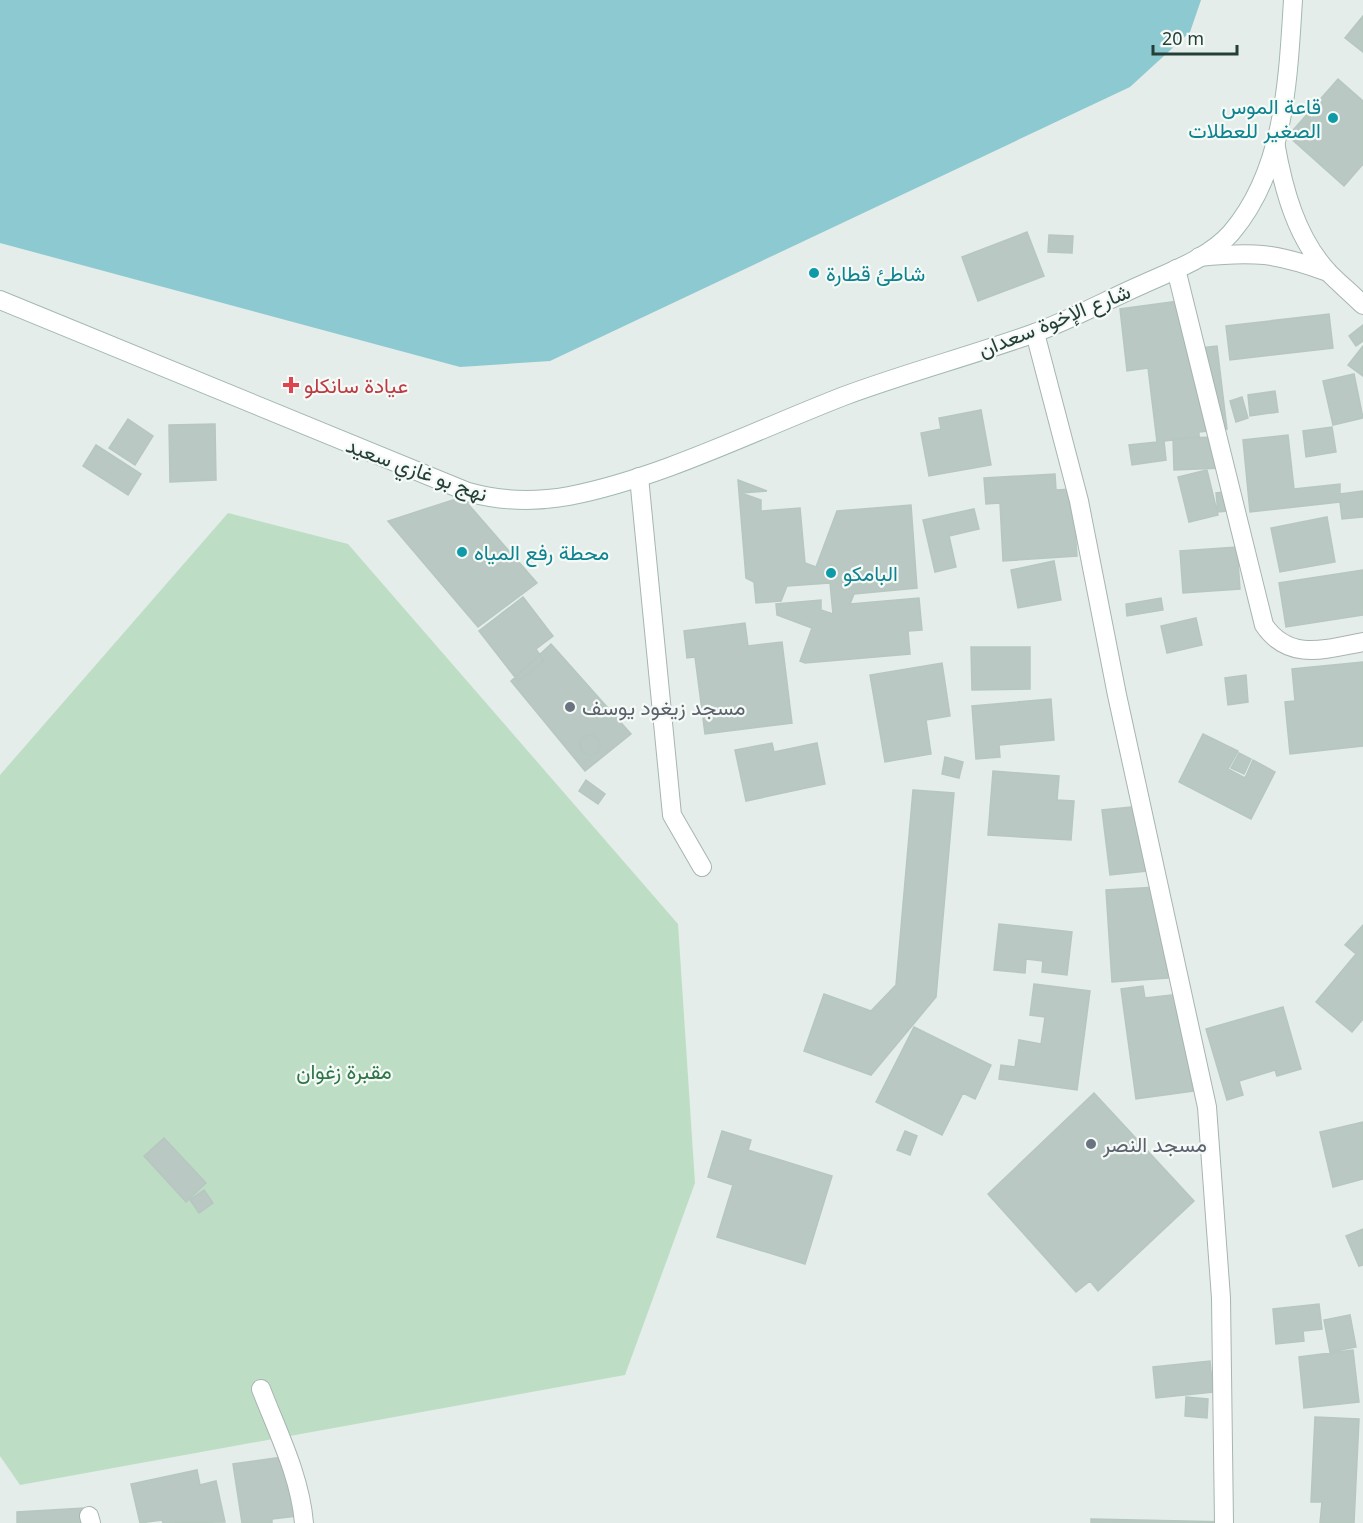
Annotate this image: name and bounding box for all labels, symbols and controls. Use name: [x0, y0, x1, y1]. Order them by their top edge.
scale bar: [1153, 18, 1237, 56]
text: 20 m: [1162, 26, 1204, 50]
place label: قاعة الموس الصغير للعطلات: [1188, 92, 1321, 144]
marker: قاعة الموس الصغير للعطلات: [1326, 111, 1340, 125]
place label: شاطئ قطارة: [826, 259, 925, 287]
marker: شاطئ قطارة: [807, 266, 821, 280]
street label: شارع الإخوة سعدان: [974, 277, 1135, 364]
place label: عيادة سانكلو: [304, 371, 408, 399]
marker: عيادة سانكلو: [282, 376, 300, 394]
street label: نهج بو غازي سعيد: [341, 430, 492, 511]
place label: محطة رفع المياه: [474, 538, 609, 567]
marker: محطة رفع المياه: [455, 545, 469, 559]
place label: البامكو: [843, 559, 898, 587]
marker: البامكو: [824, 566, 838, 580]
place label: مسجد زيغود يوسف: [582, 693, 746, 721]
marker: مسجد زيغود يوسف: [563, 700, 577, 714]
park label: مقبرة زغوان: [296, 1057, 392, 1085]
place label: مسجد النصر: [1102, 1130, 1207, 1158]
marker: مسجد النصر: [1084, 1137, 1098, 1151]

